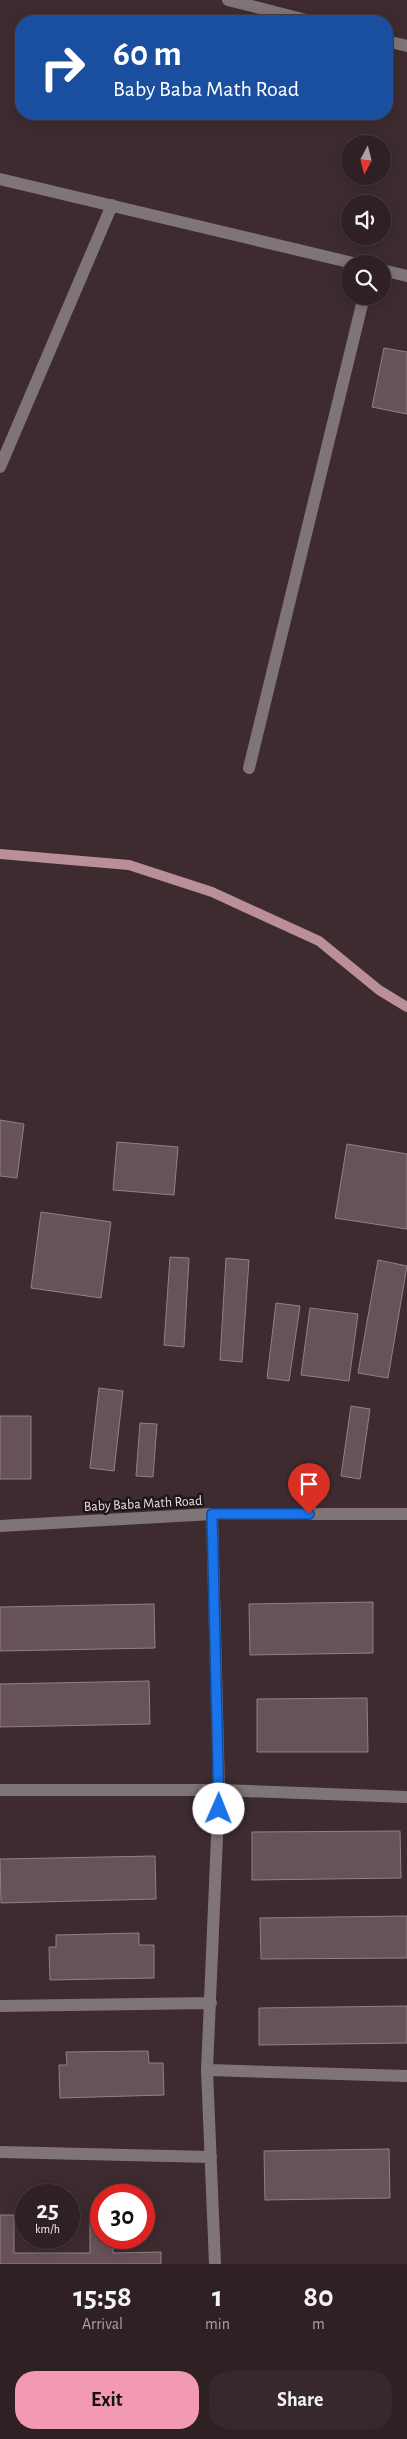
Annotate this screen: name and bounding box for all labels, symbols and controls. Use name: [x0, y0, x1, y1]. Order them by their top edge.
icon: right: [30, 35, 95, 100]
text: 60 m: [113, 37, 182, 72]
text: Baby Baba Math Road: [113, 78, 299, 100]
north arrow: [341, 135, 391, 185]
map controls: [341, 135, 391, 305]
button: sound: [341, 195, 391, 245]
button: search: [341, 255, 391, 305]
pin: [288, 1463, 330, 1514]
icon: arrive: [295, 1470, 323, 1498]
street label: Baby Baba Math Road: [84, 1494, 203, 1514]
position arrow: [192, 1782, 244, 1834]
speed limit sign: 30: [90, 2184, 155, 2249]
text: 25: [36, 2198, 59, 2223]
text: km/h: [35, 2223, 60, 2235]
text: 15:58: [73, 2282, 132, 2312]
text: 1: [212, 2282, 223, 2312]
text: 80: [303, 2282, 334, 2312]
text: Arrival: [82, 2316, 123, 2332]
text: min: [205, 2316, 230, 2332]
text: m: [312, 2316, 325, 2332]
button: Exit: [15, 2371, 199, 2429]
button: Share: [209, 2371, 392, 2429]

